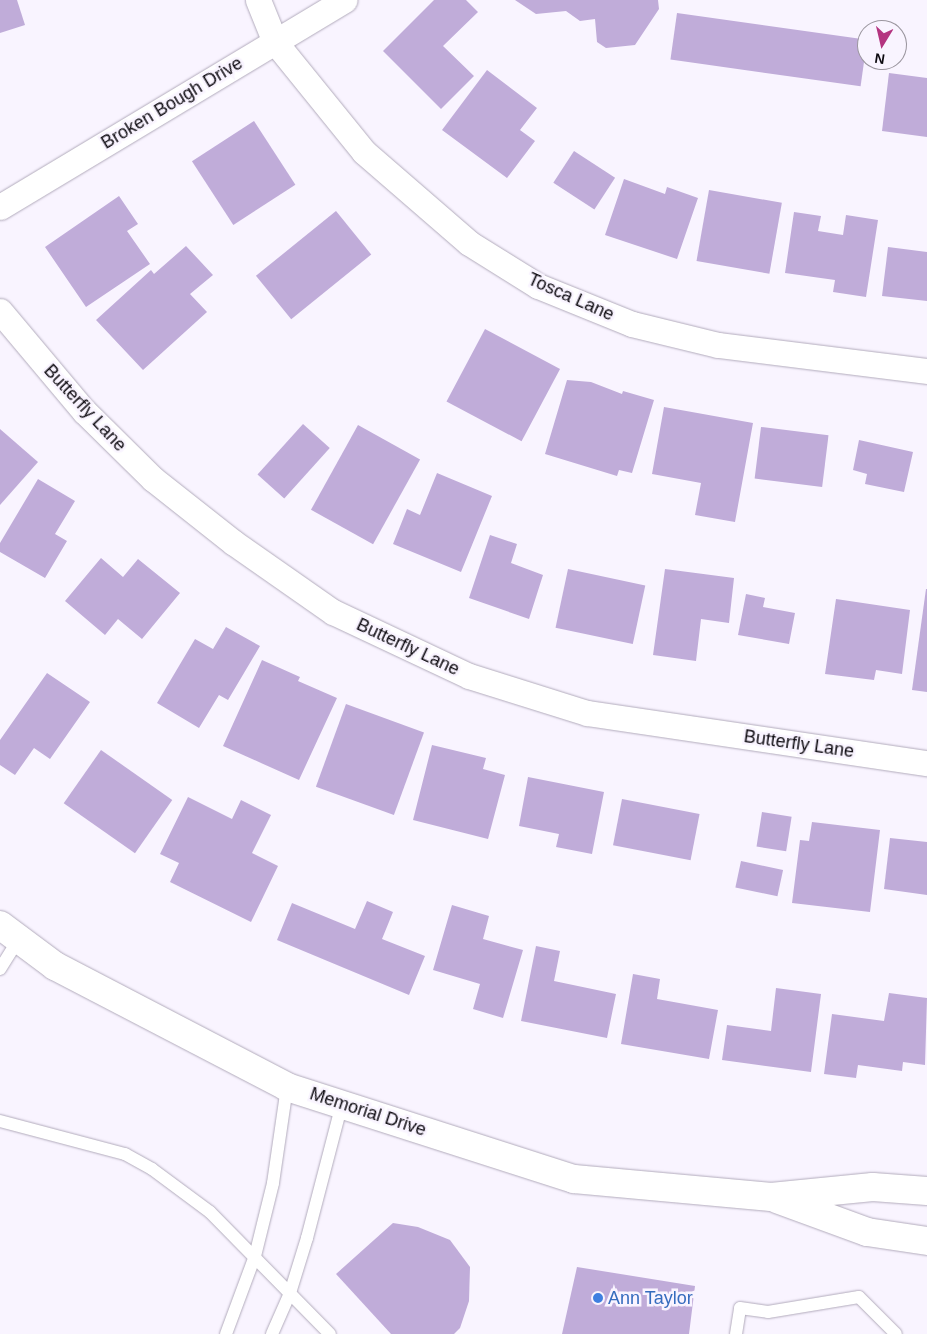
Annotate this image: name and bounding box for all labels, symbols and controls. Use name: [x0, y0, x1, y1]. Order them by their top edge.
north arrow: [857, 20, 907, 70]
text: N: [874, 50, 886, 68]
street label: Broken Bough Drive: [97, 52, 247, 154]
street label: Tosca Lane: [525, 268, 617, 326]
street label: Butterfly Lane: [39, 360, 131, 456]
street label: Butterfly Lane: [353, 614, 463, 680]
street label: Butterfly Lane: [743, 726, 855, 762]
street label: Memorial Drive: [307, 1083, 429, 1141]
place label: Ann Taylor: [608, 1287, 693, 1309]
marker: Ann Taylor: [592, 1292, 604, 1304]

